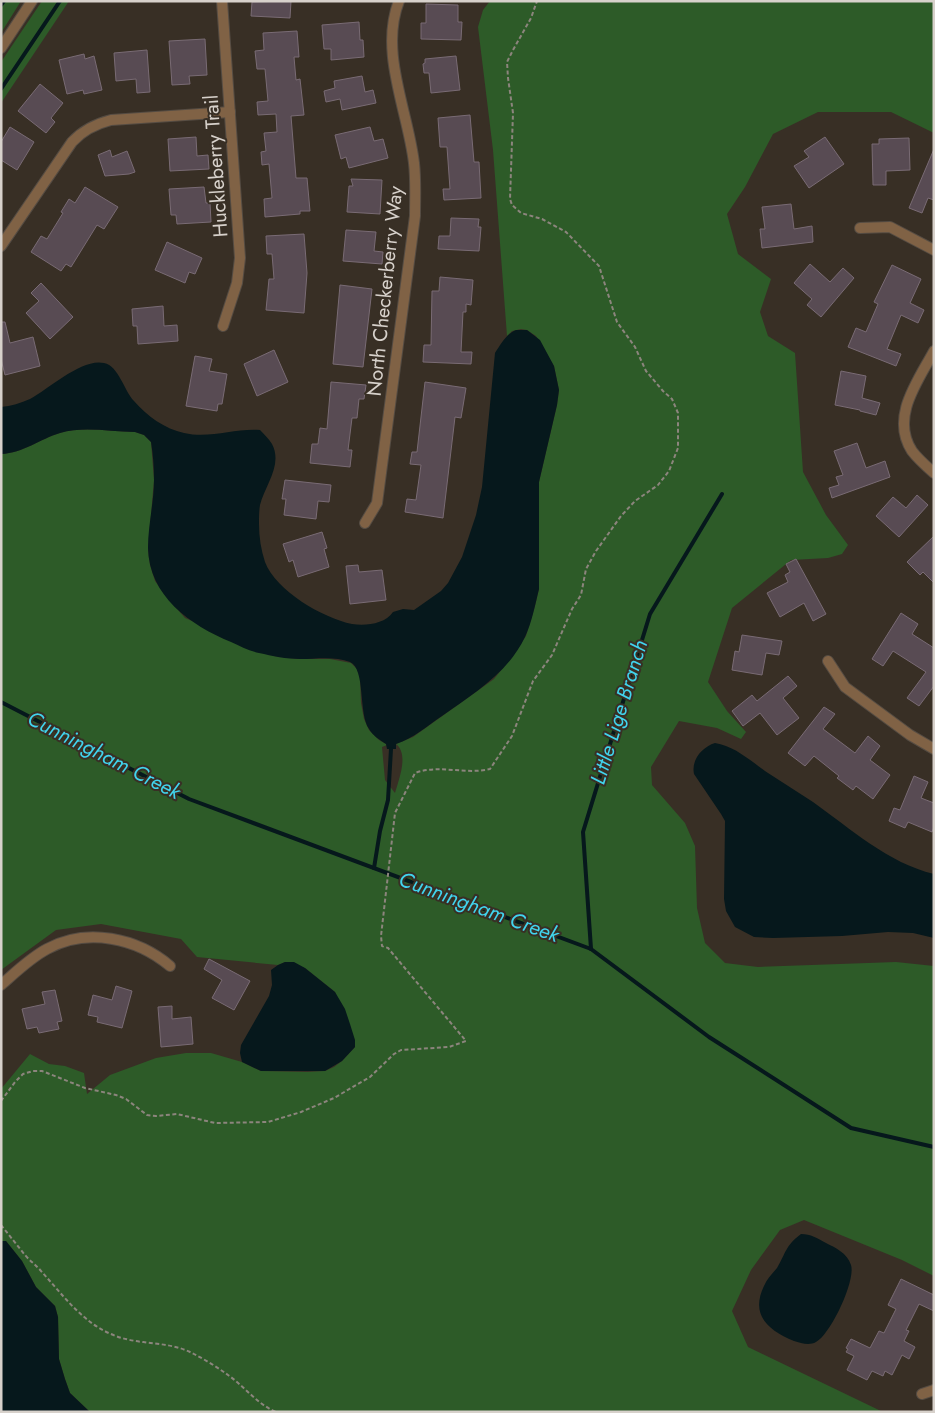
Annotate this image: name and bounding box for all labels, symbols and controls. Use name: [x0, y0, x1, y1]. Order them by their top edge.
street label: Huckleberry Trail: [197, 94, 235, 238]
street label: North Checkerberry Way: [360, 184, 410, 398]
water label: Little Lige Branch: [583, 636, 655, 788]
water label: Cunningham Creek: [22, 703, 187, 807]
water label: Cunningham Creek: [395, 864, 564, 950]

